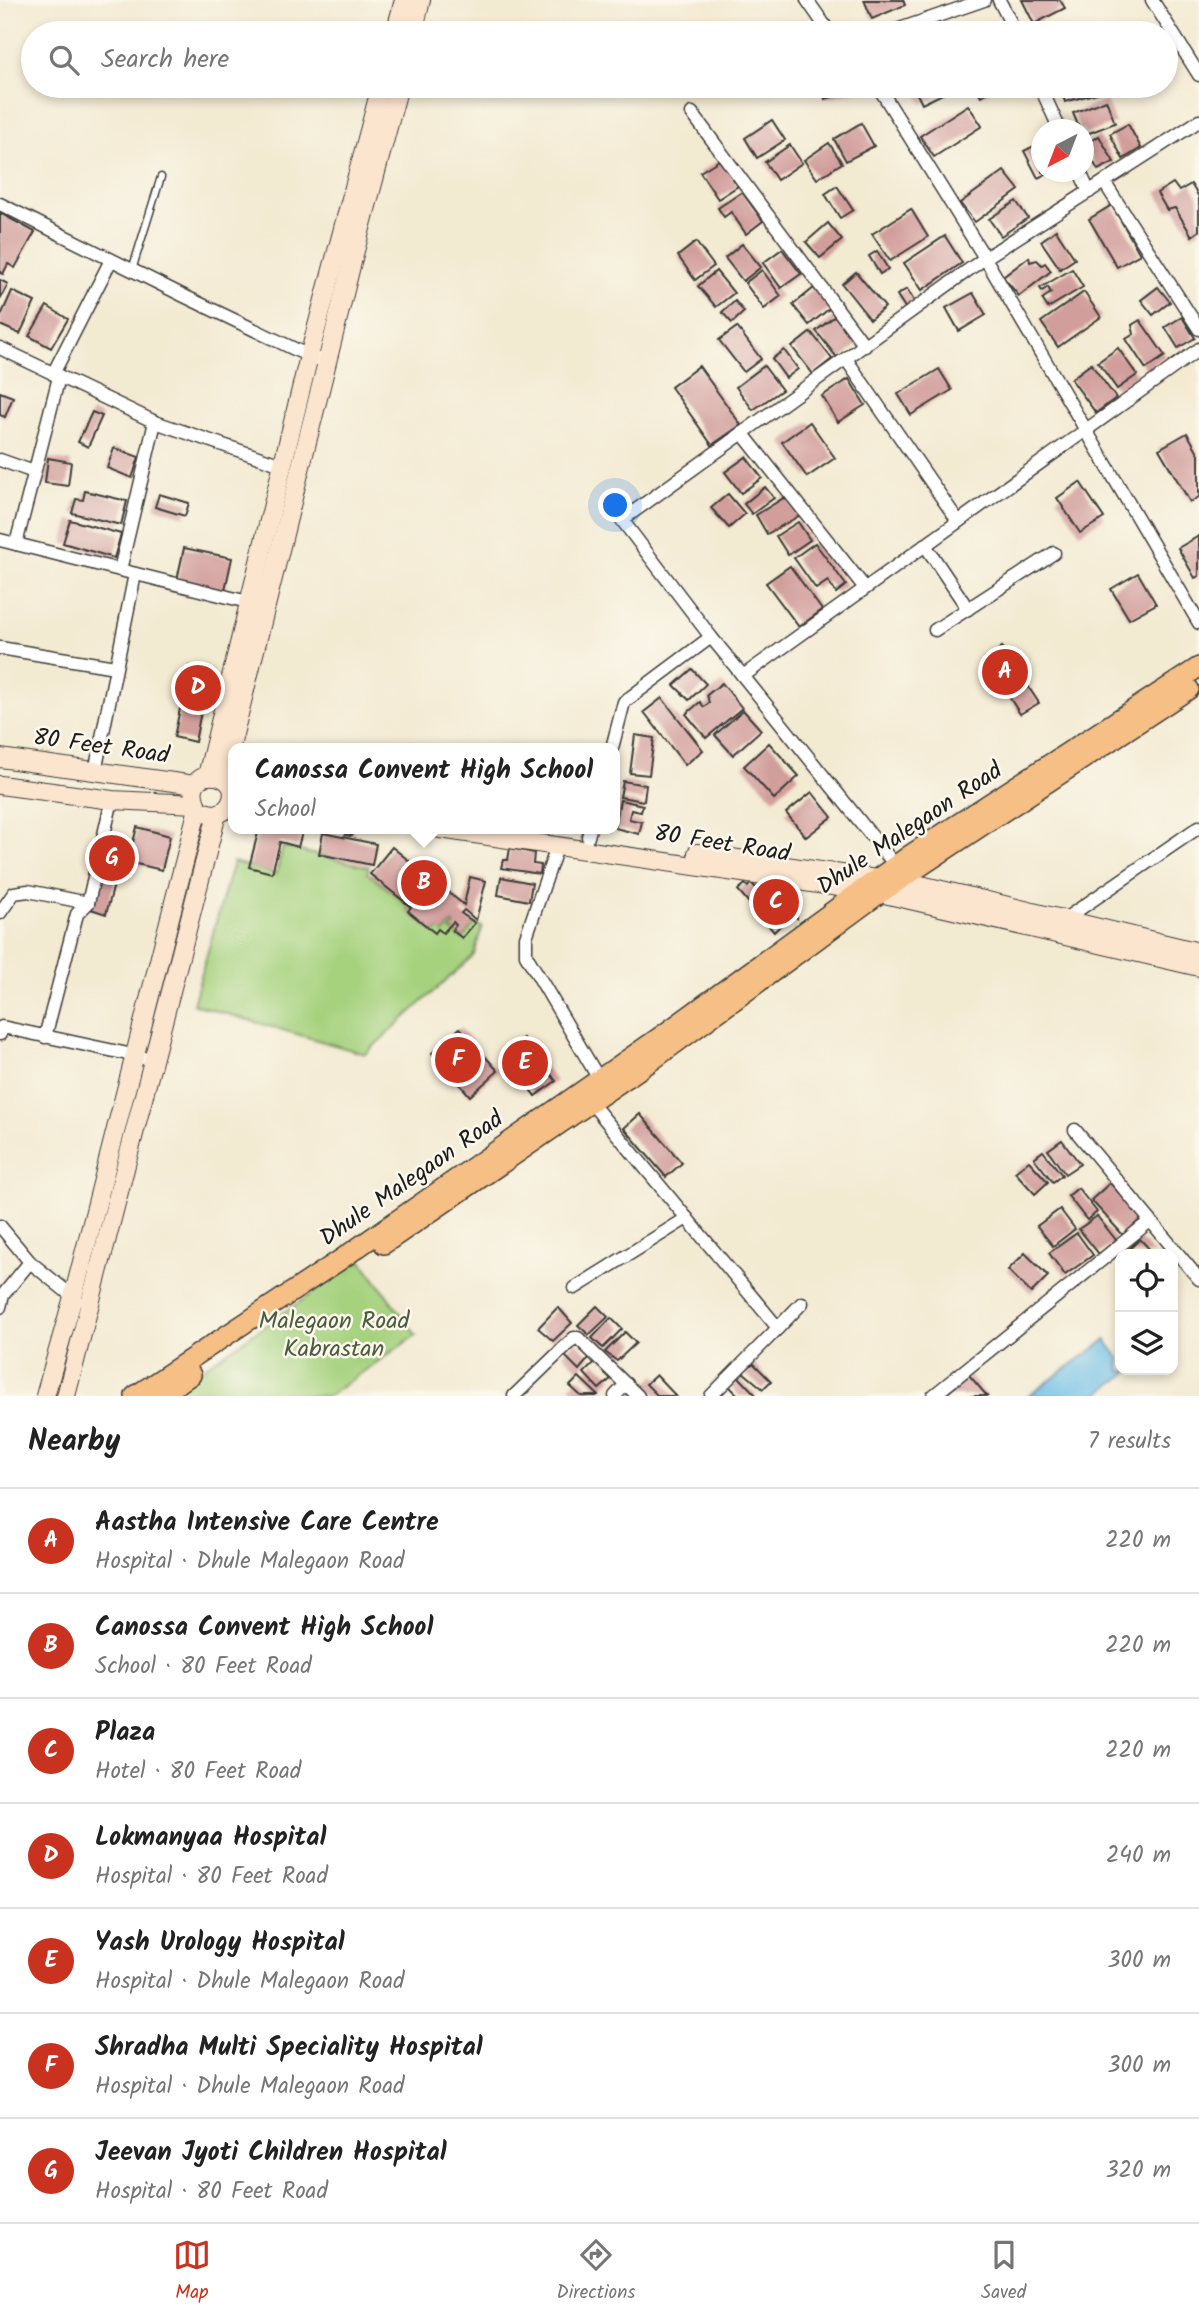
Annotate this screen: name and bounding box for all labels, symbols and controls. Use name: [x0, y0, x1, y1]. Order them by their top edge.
search box: [21, 21, 1178, 98]
text: Search here: [101, 39, 229, 81]
icon: search: [45, 41, 83, 79]
north arrow: [1031, 119, 1094, 182]
your location: [598, 488, 632, 522]
pin: A: [982, 646, 1028, 698]
pin: D: [175, 662, 221, 714]
street label: 80 Feet Road: [30, 718, 173, 776]
popup: [228, 743, 620, 834]
text: Canossa Convent High School: [255, 750, 593, 792]
street label: Dhule Malegaon Road: [809, 752, 1012, 906]
text: School: [255, 792, 316, 828]
street label: 80 Feet Road: [651, 814, 794, 874]
pin: G: [89, 832, 135, 884]
pin: B: [401, 857, 447, 909]
pin: C: [753, 876, 799, 928]
pin: F: [435, 1034, 481, 1086]
pin: E: [502, 1037, 548, 1089]
street label: Dhule Malegaon Road: [312, 1100, 513, 1257]
map controls: [1115, 1249, 1178, 1375]
button: locate: [1115, 1249, 1178, 1312]
park label: Malegaon Road Kabrastan: [259, 1302, 410, 1369]
button: layers: [1115, 1312, 1178, 1375]
text: Nearby: [28, 1418, 120, 1466]
text: 7 results: [1088, 1424, 1171, 1460]
text: Aastha Intensive Care Centre: [95, 1502, 439, 1544]
text: A: [44, 1523, 58, 1559]
text: 220 m: [1105, 1523, 1171, 1559]
text: Hospital · Dhule Malegaon Road: [95, 1544, 404, 1580]
text: Canossa Convent High School: [95, 1607, 433, 1649]
text: B: [44, 1628, 58, 1664]
text: 220 m: [1105, 1628, 1171, 1664]
text: School · 80 Feet Road: [95, 1649, 312, 1685]
text: Plaza: [95, 1712, 155, 1754]
text: C: [44, 1733, 58, 1769]
text: 220 m: [1105, 1733, 1171, 1769]
text: Hotel · 80 Feet Road: [95, 1754, 301, 1790]
text: Lokmanyaa Hospital: [95, 1817, 326, 1859]
text: D: [43, 1838, 59, 1874]
text: 240 m: [1106, 1838, 1171, 1874]
text: Hospital · 80 Feet Road: [95, 1859, 328, 1895]
text: Yash Urology Hospital: [95, 1922, 345, 1964]
text: E: [45, 1943, 57, 1979]
text: 300 m: [1107, 1943, 1171, 1979]
text: Hospital · Dhule Malegaon Road: [95, 1964, 404, 2000]
text: Shradha Multi Speciality Hospital: [95, 2027, 483, 2069]
text: F: [45, 2048, 57, 2084]
text: 300 m: [1107, 2048, 1171, 2084]
text: Hospital · Dhule Malegaon Road: [95, 2069, 404, 2105]
text: Jeevan Jyoti Children Hospital: [95, 2132, 447, 2174]
text: G: [44, 2153, 58, 2189]
text: 320 m: [1105, 2153, 1171, 2189]
text: Hospital · 80 Feet Road: [95, 2174, 328, 2210]
tab: Map: [173, 2236, 211, 2308]
tab: Directions: [557, 2236, 635, 2308]
tab: Saved: [981, 2236, 1026, 2308]

